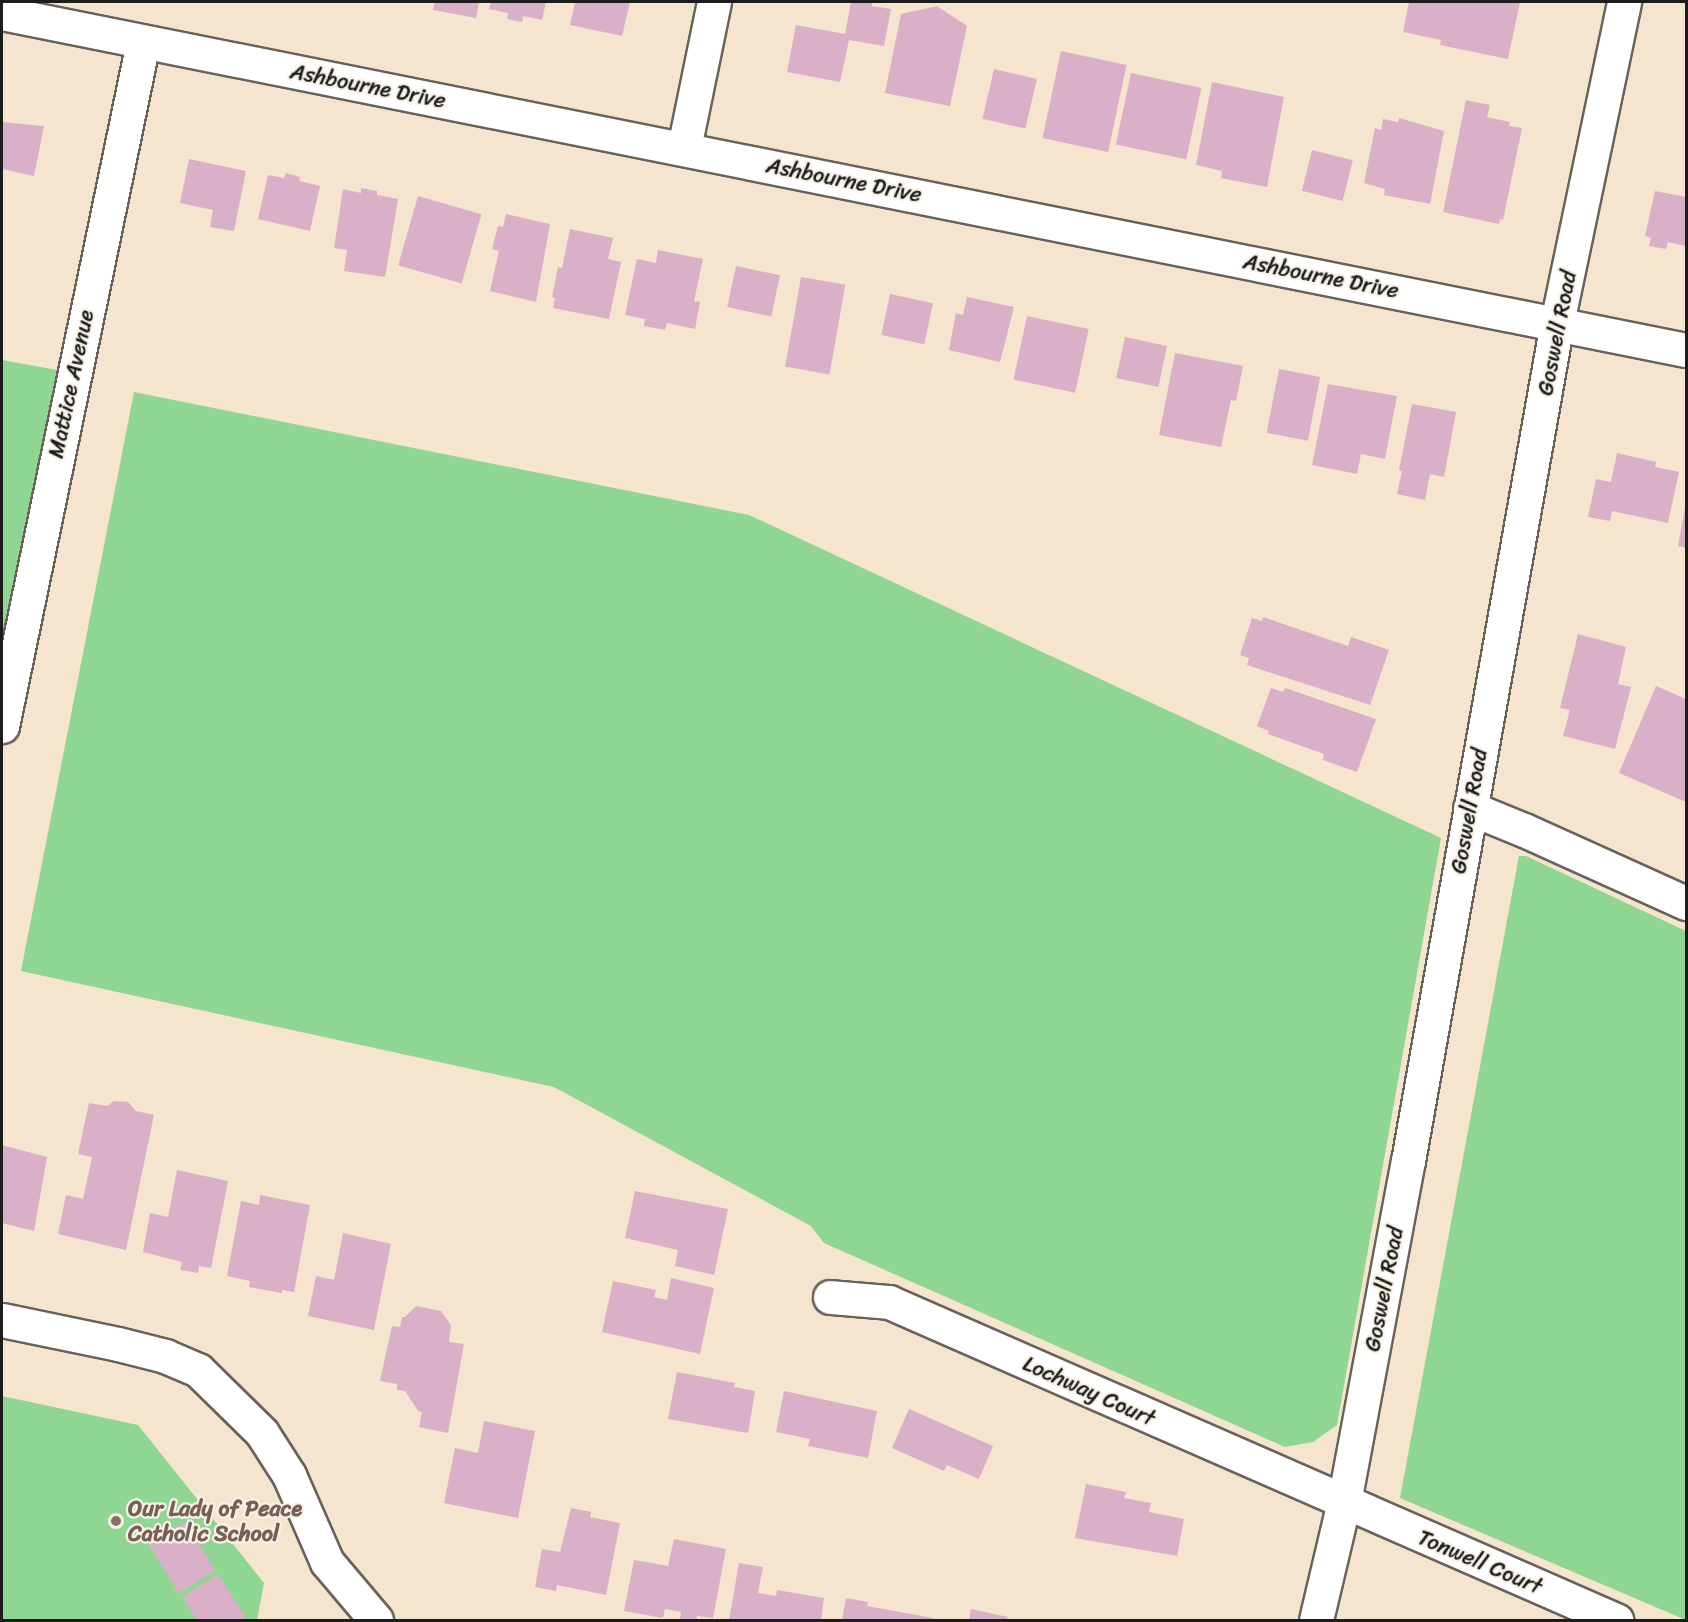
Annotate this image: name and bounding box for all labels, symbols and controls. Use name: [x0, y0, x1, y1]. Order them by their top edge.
street label: Ashbourne Drive: [288, 58, 448, 114]
street label: Ashbourne Drive: [764, 152, 924, 208]
street label: Ashbourne Drive: [1241, 248, 1401, 304]
street label: Goswell Road: [1532, 268, 1582, 398]
street label: Mattice Avenue: [42, 308, 100, 460]
street label: Goswell Road: [1445, 746, 1493, 876]
street label: Goswell Road: [1359, 1224, 1409, 1354]
street label: Lochway Court: [1019, 1350, 1159, 1432]
place label: Our Lady of Peace Catholic School: [128, 1495, 303, 1546]
marker: Our Lady of Peace Catholic School: [109, 1514, 123, 1528]
street label: Tonwell Court: [1413, 1524, 1547, 1600]

